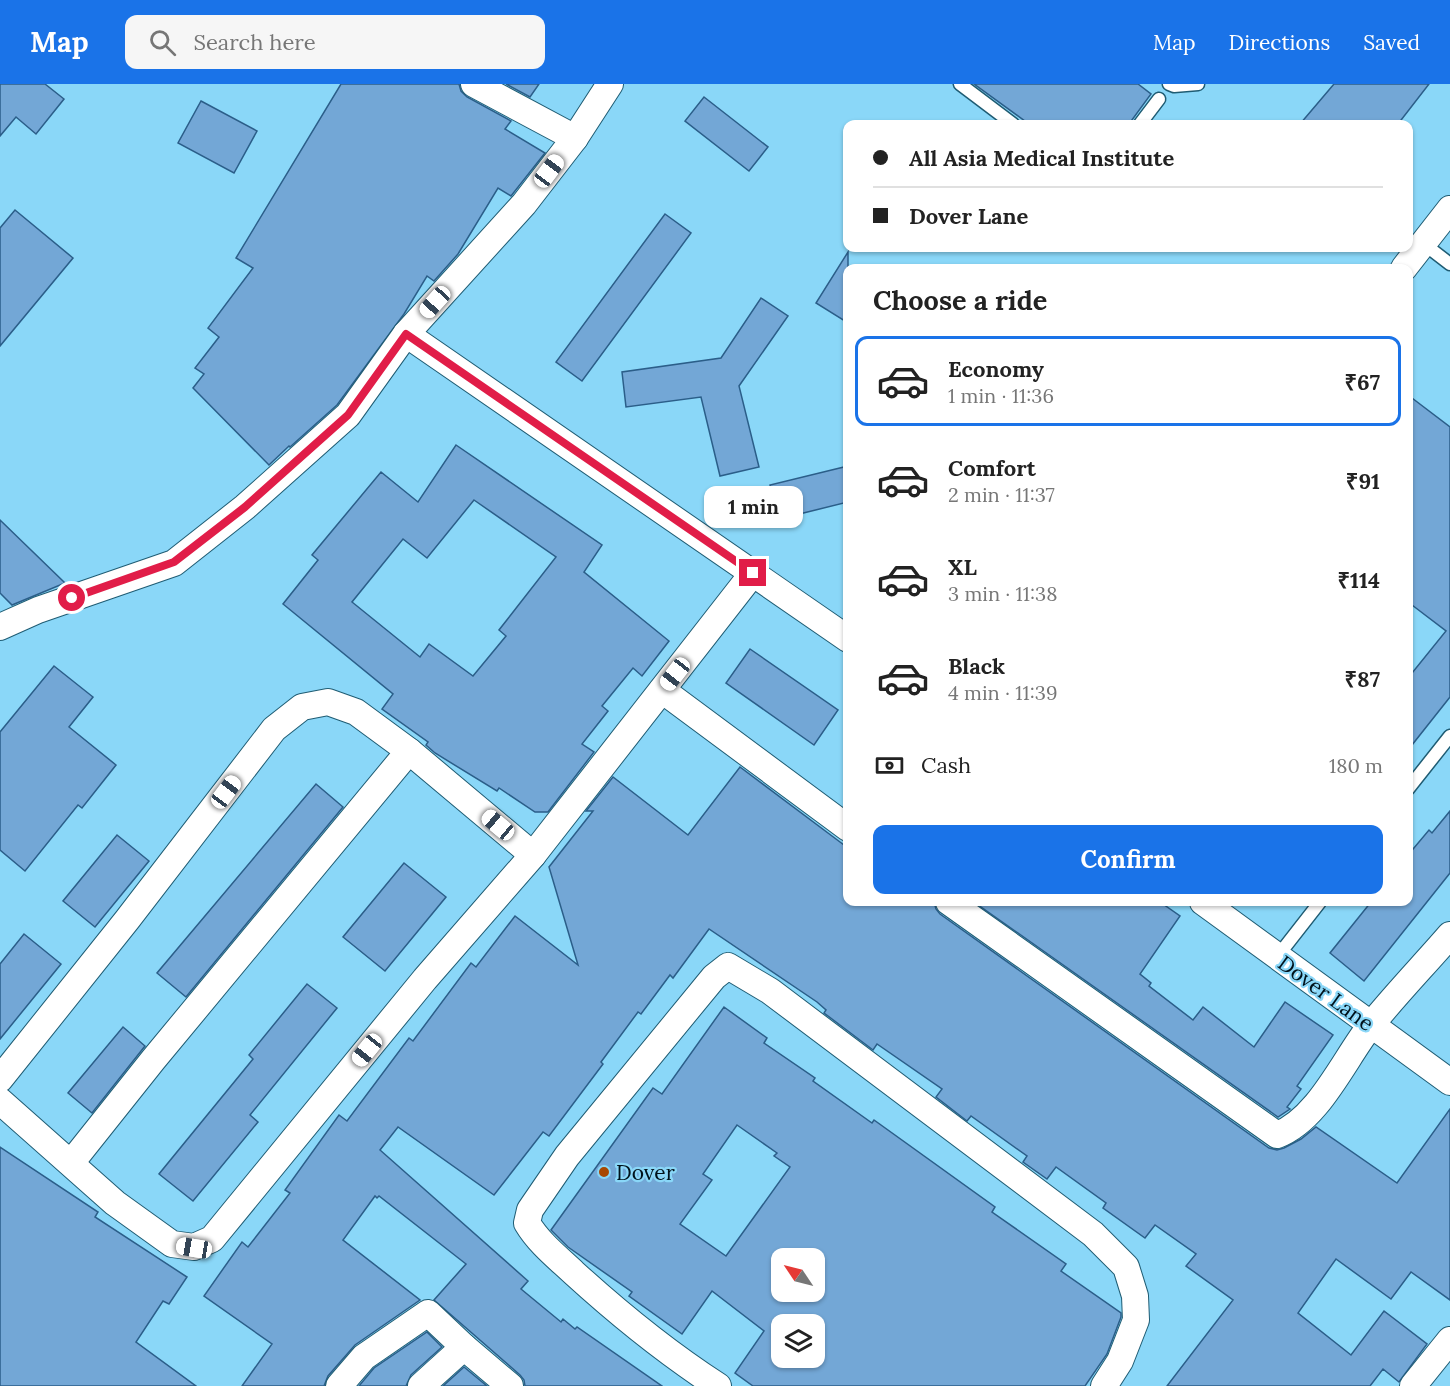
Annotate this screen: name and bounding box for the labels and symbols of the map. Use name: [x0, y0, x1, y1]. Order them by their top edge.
car: [531, 151, 567, 191]
car: [416, 283, 454, 321]
callout: 1 min: [704, 486, 802, 528]
route end: [739, 559, 766, 586]
route start: [58, 584, 85, 611]
car: [657, 654, 693, 694]
car: [208, 772, 244, 812]
car: [478, 807, 518, 843]
street label: Dover Lane: [1273, 949, 1379, 1037]
car: [349, 1030, 385, 1070]
place label: Dover: [616, 1159, 675, 1186]
marker: Dover: [597, 1165, 611, 1179]
car: [175, 1236, 213, 1260]
north arrow: [771, 1248, 825, 1302]

